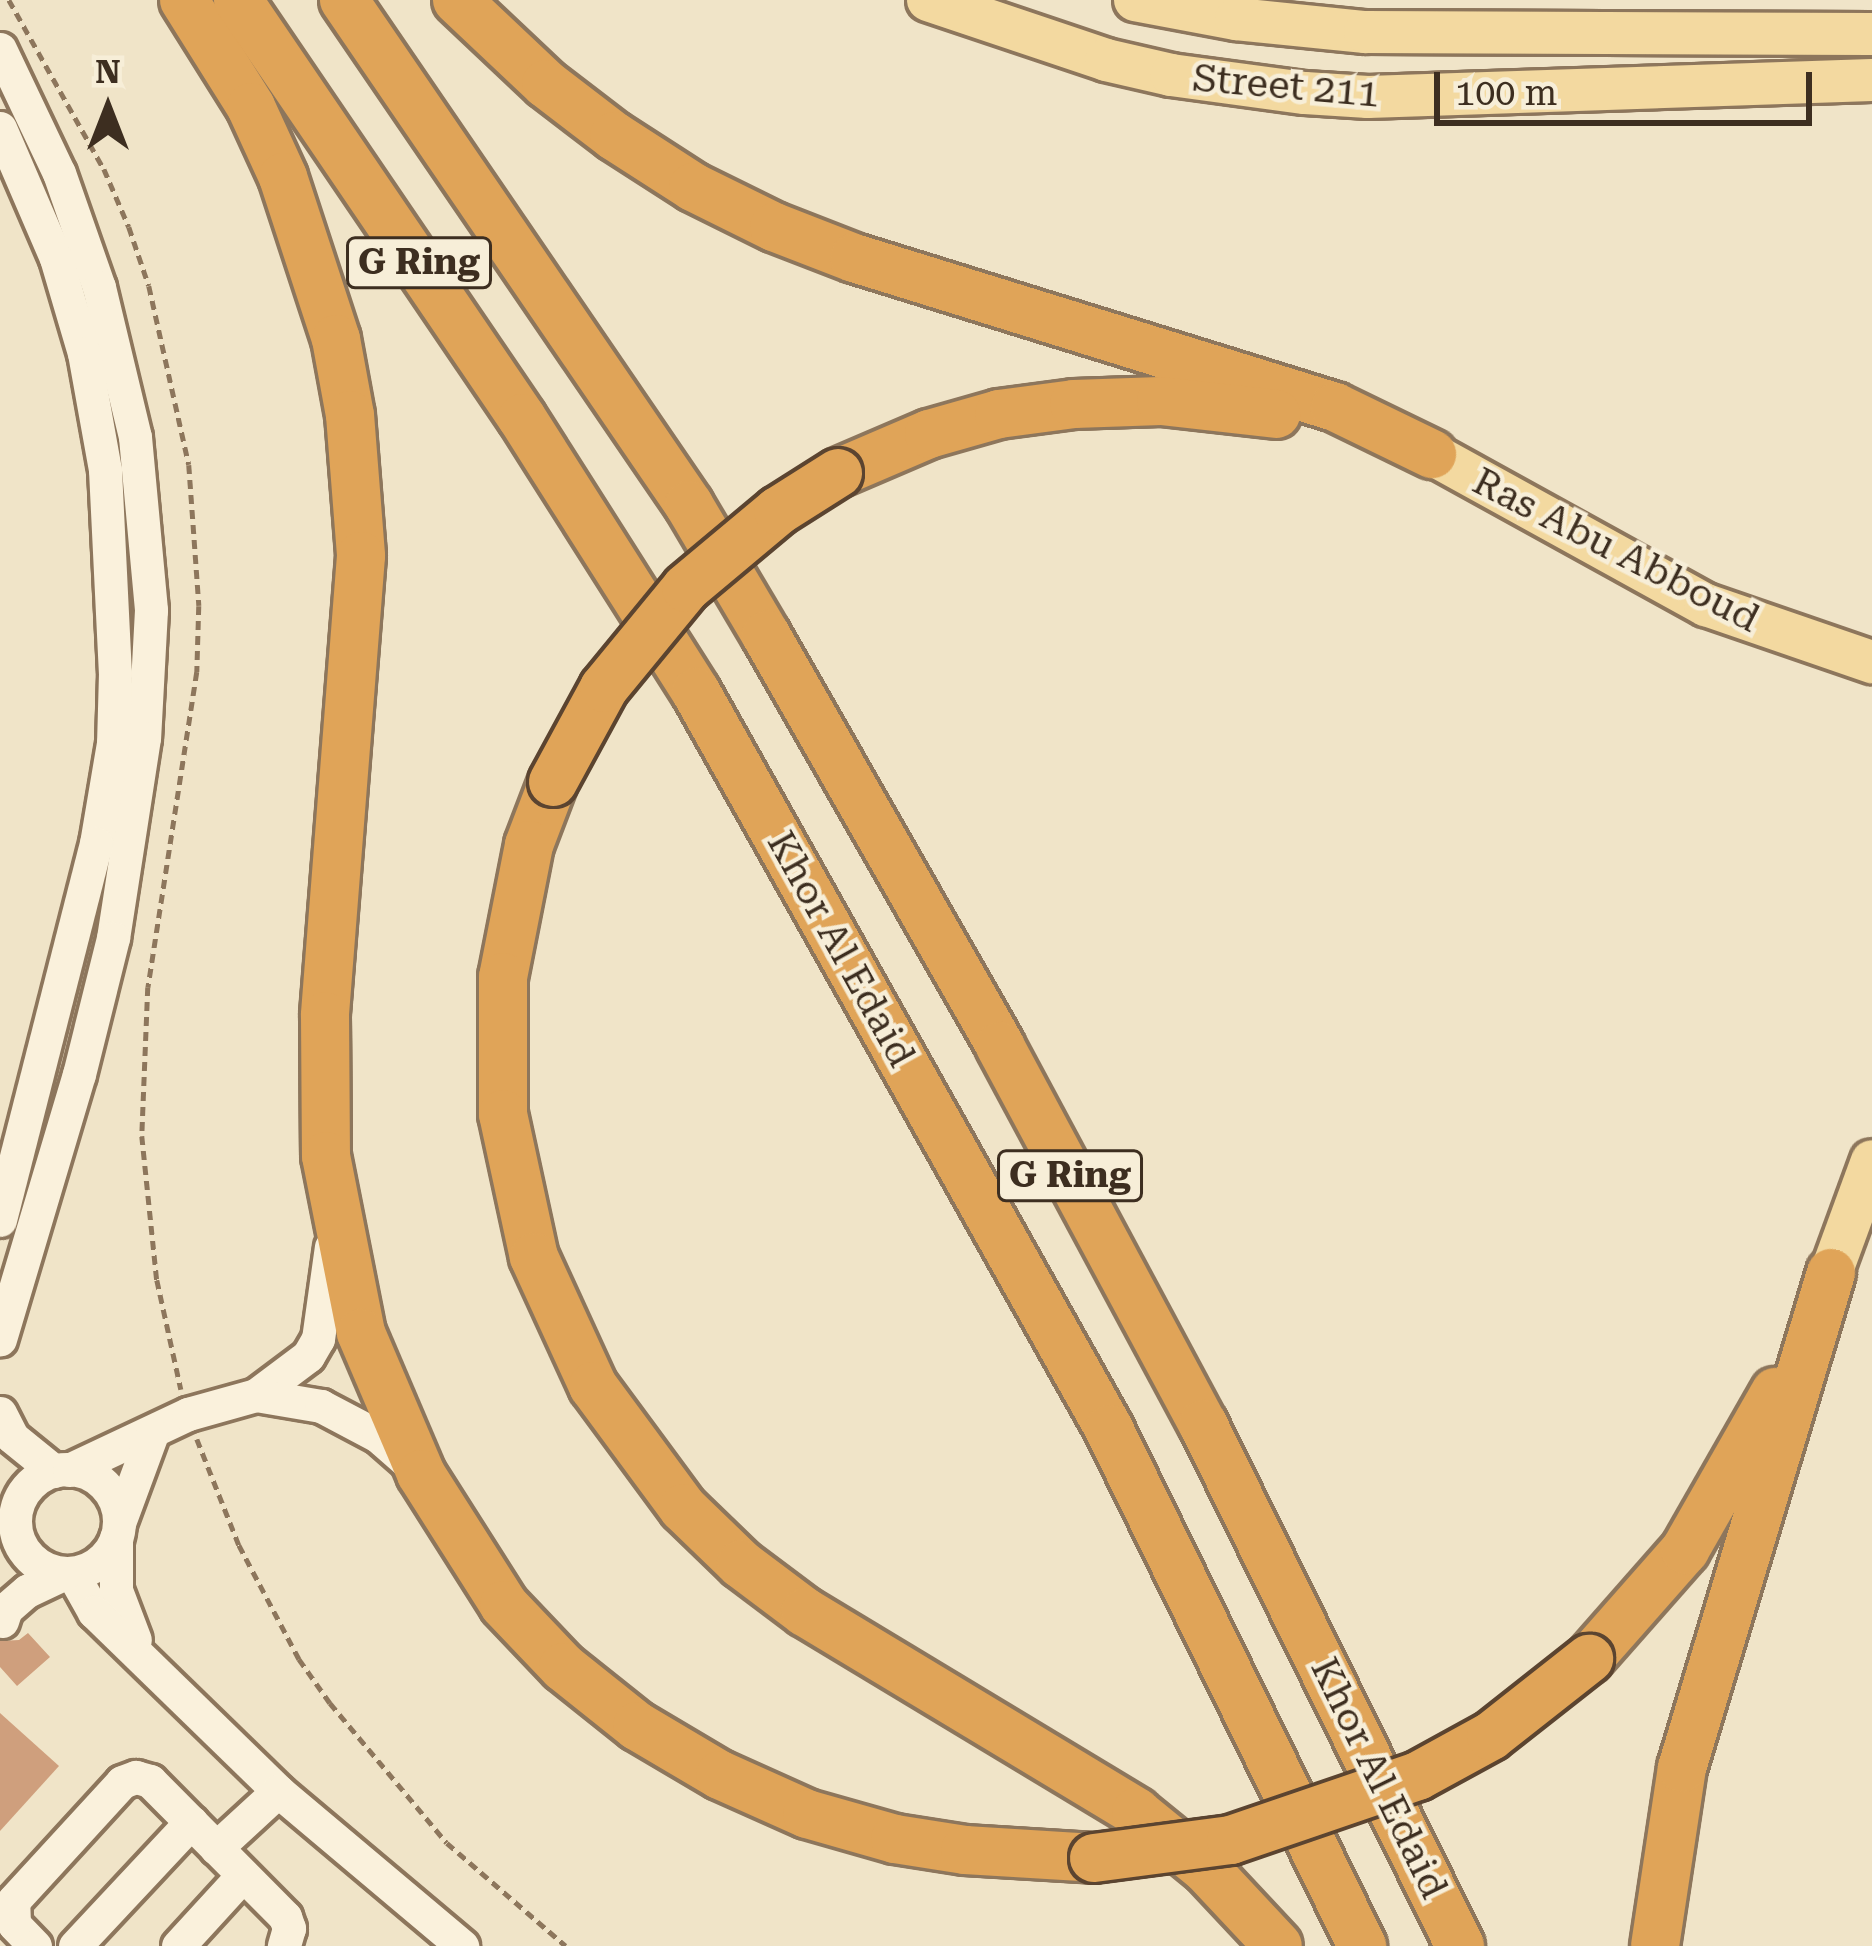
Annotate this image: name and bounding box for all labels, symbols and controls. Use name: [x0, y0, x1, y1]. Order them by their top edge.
north arrow: [48, 48, 168, 168]
scale bar: [1440, 48, 1818, 122]
text: N: [95, 52, 121, 91]
street label: Street 211: [1191, 55, 1381, 117]
text: 100 m: [1455, 72, 1557, 114]
road number: G Ring: [344, 233, 494, 293]
street label: Ras Abu Abboud: [1465, 458, 1767, 642]
street label: Khor Al Edaid: [757, 823, 925, 1075]
road number: G Ring: [995, 1146, 1145, 1206]
street label: Khor Al Edaid: [1301, 1650, 1457, 1906]

